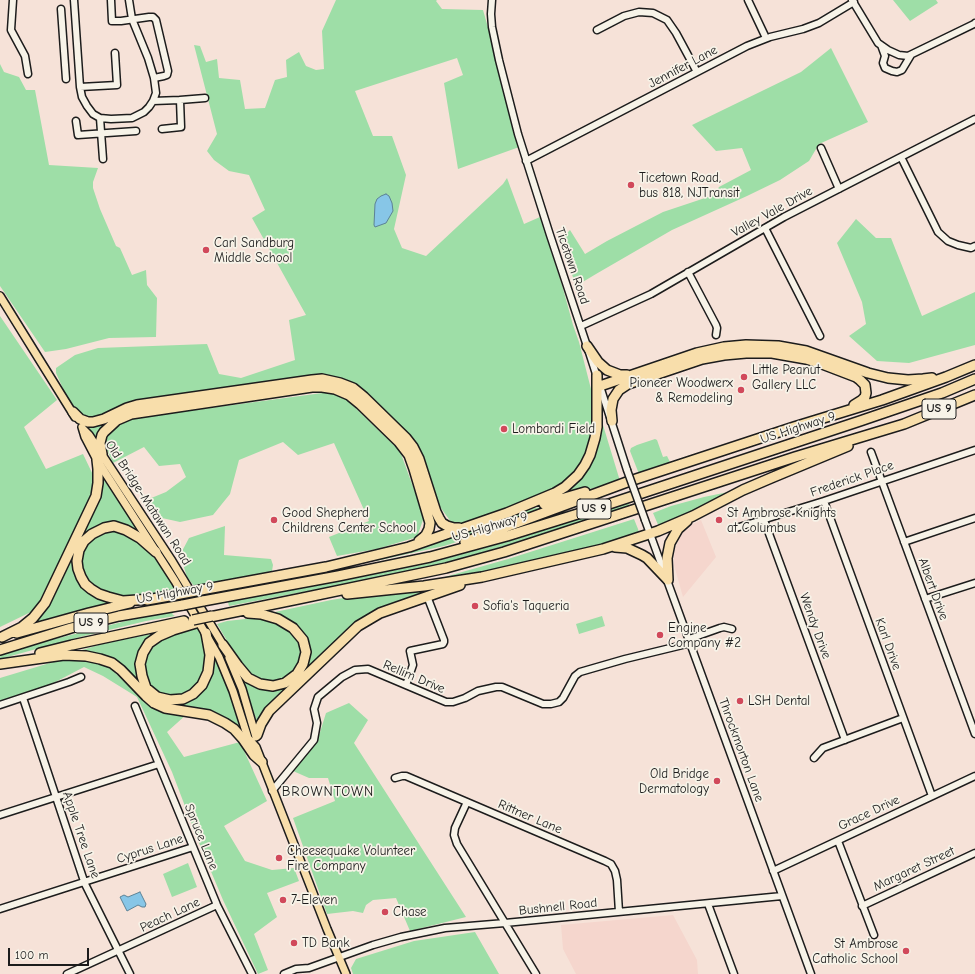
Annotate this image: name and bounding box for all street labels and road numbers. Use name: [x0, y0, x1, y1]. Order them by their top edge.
street label: Jennifer Lane: [646, 42, 720, 92]
street label: Valley Vale Drive: [729, 183, 815, 241]
street label: Ticetown Road: [552, 226, 592, 306]
road number: US 9: [922, 399, 956, 419]
street label: US Highway 9: [758, 409, 838, 447]
street label: Old Bridge-Matawan Road: [102, 438, 194, 568]
street label: Frederick Place: [808, 457, 896, 501]
road number: US 9: [577, 499, 611, 519]
street label: US Highway 9: [450, 509, 530, 545]
street label: Albert Drive: [915, 556, 951, 622]
street label: US Highway 9: [135, 579, 215, 607]
street label: Wendy Drive: [796, 591, 834, 661]
road number: US 9: [74, 613, 108, 633]
street label: Karl Drive: [871, 616, 905, 672]
street label: Rellim Drive: [381, 657, 447, 697]
street label: Throckmorton Lane: [715, 696, 767, 804]
street label: Apple Tree Lane: [59, 790, 103, 880]
street label: Grace Drive: [836, 792, 902, 834]
street label: Rittner Lane: [496, 797, 564, 837]
street label: Spruce Lane: [181, 802, 221, 872]
street label: Cyprus Lane: [115, 831, 185, 867]
street label: Margaret Street: [871, 843, 957, 895]
street label: Peach Lane: [138, 894, 202, 936]
street label: Bushnell Road: [518, 895, 598, 919]

